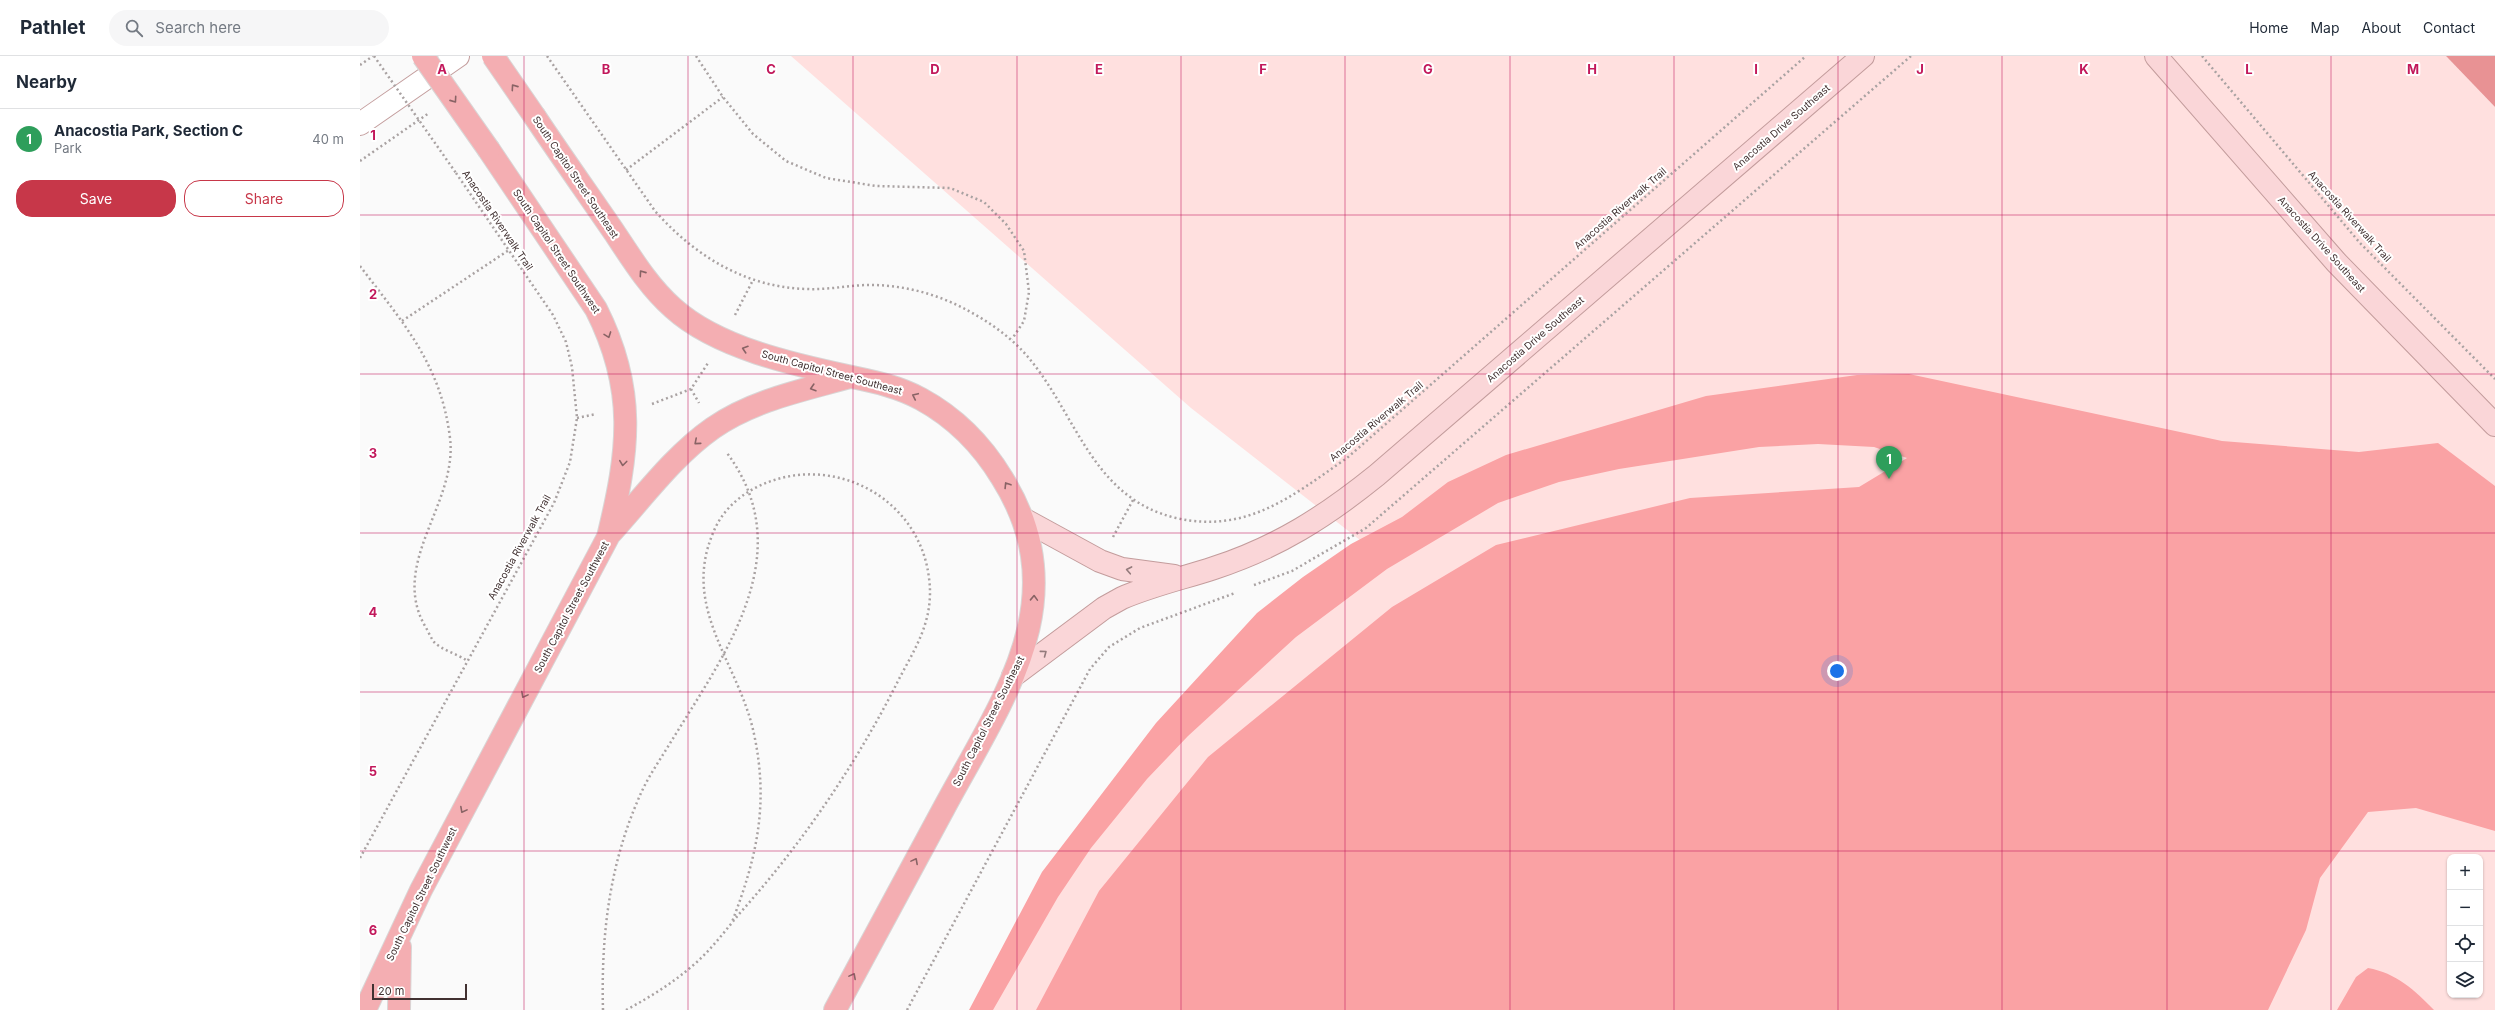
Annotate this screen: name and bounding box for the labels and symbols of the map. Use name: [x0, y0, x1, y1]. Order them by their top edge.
text: A: [437, 61, 447, 77]
text: B: [602, 61, 611, 77]
text: C: [766, 61, 776, 77]
text: D: [930, 61, 940, 77]
text: E: [1095, 61, 1103, 77]
text: F: [1259, 61, 1267, 77]
text: G: [1423, 61, 1433, 77]
text: H: [1587, 61, 1597, 77]
text: I: [1754, 61, 1758, 77]
text: J: [1916, 61, 1924, 77]
text: K: [2079, 61, 2089, 77]
text: L: [2245, 61, 2253, 77]
text: M: [2407, 61, 2419, 77]
street label: Anacostia Drive Southeast: [1730, 81, 1833, 172]
one-way arrow: [512, 84, 519, 91]
one-way arrow: [449, 95, 456, 102]
street label: South Capitol Street Southeast: [531, 114, 622, 241]
text: 1: [370, 127, 376, 143]
street label: Anacostia Riverwalk Trail: [1571, 165, 1669, 251]
street label: Anacostia Riverwalk Trail: [460, 168, 536, 272]
street label: Anacostia Riverwalk Trail: [2306, 168, 2394, 264]
street label: South Capitol Street Southwest: [511, 187, 604, 316]
street label: Anacostia Drive Southeast: [2276, 194, 2369, 295]
one-way arrow: [640, 271, 647, 278]
text: 2: [369, 286, 377, 302]
street label: Anacostia Drive Southeast: [1484, 293, 1587, 384]
one-way arrow: [604, 332, 612, 339]
one-way arrow: [742, 345, 749, 353]
street label: South Capitol Street Southeast: [761, 347, 904, 397]
street label: Anacostia Riverwalk Trail: [1327, 378, 1425, 464]
one-way arrow: [810, 383, 817, 392]
one-way arrow: [912, 393, 919, 401]
one-way arrow: [694, 438, 701, 445]
text: 3: [369, 445, 377, 461]
pin: 1: [1876, 446, 1902, 479]
one-way arrow: [619, 460, 628, 466]
one-way arrow: [1004, 482, 1012, 489]
street label: Anacostia Riverwalk Trail: [485, 492, 553, 602]
street label: South Capitol Street Southwest: [531, 539, 611, 675]
one-way arrow: [1125, 566, 1132, 574]
one-way arrow: [1030, 595, 1038, 601]
text: 4: [369, 604, 378, 620]
one-way arrow: [1040, 651, 1047, 658]
street label: South Capitol Street Southeast: [950, 653, 1027, 788]
your location: [1827, 661, 1847, 681]
one-way arrow: [521, 691, 529, 698]
text: 5: [369, 763, 377, 779]
one-way arrow: [461, 806, 468, 813]
street label: South Capitol Street Southwest: [383, 825, 459, 963]
one-way arrow: [910, 858, 918, 865]
text: 6: [369, 922, 377, 938]
one-way arrow: [849, 972, 856, 980]
scale bar: [372, 982, 467, 1001]

